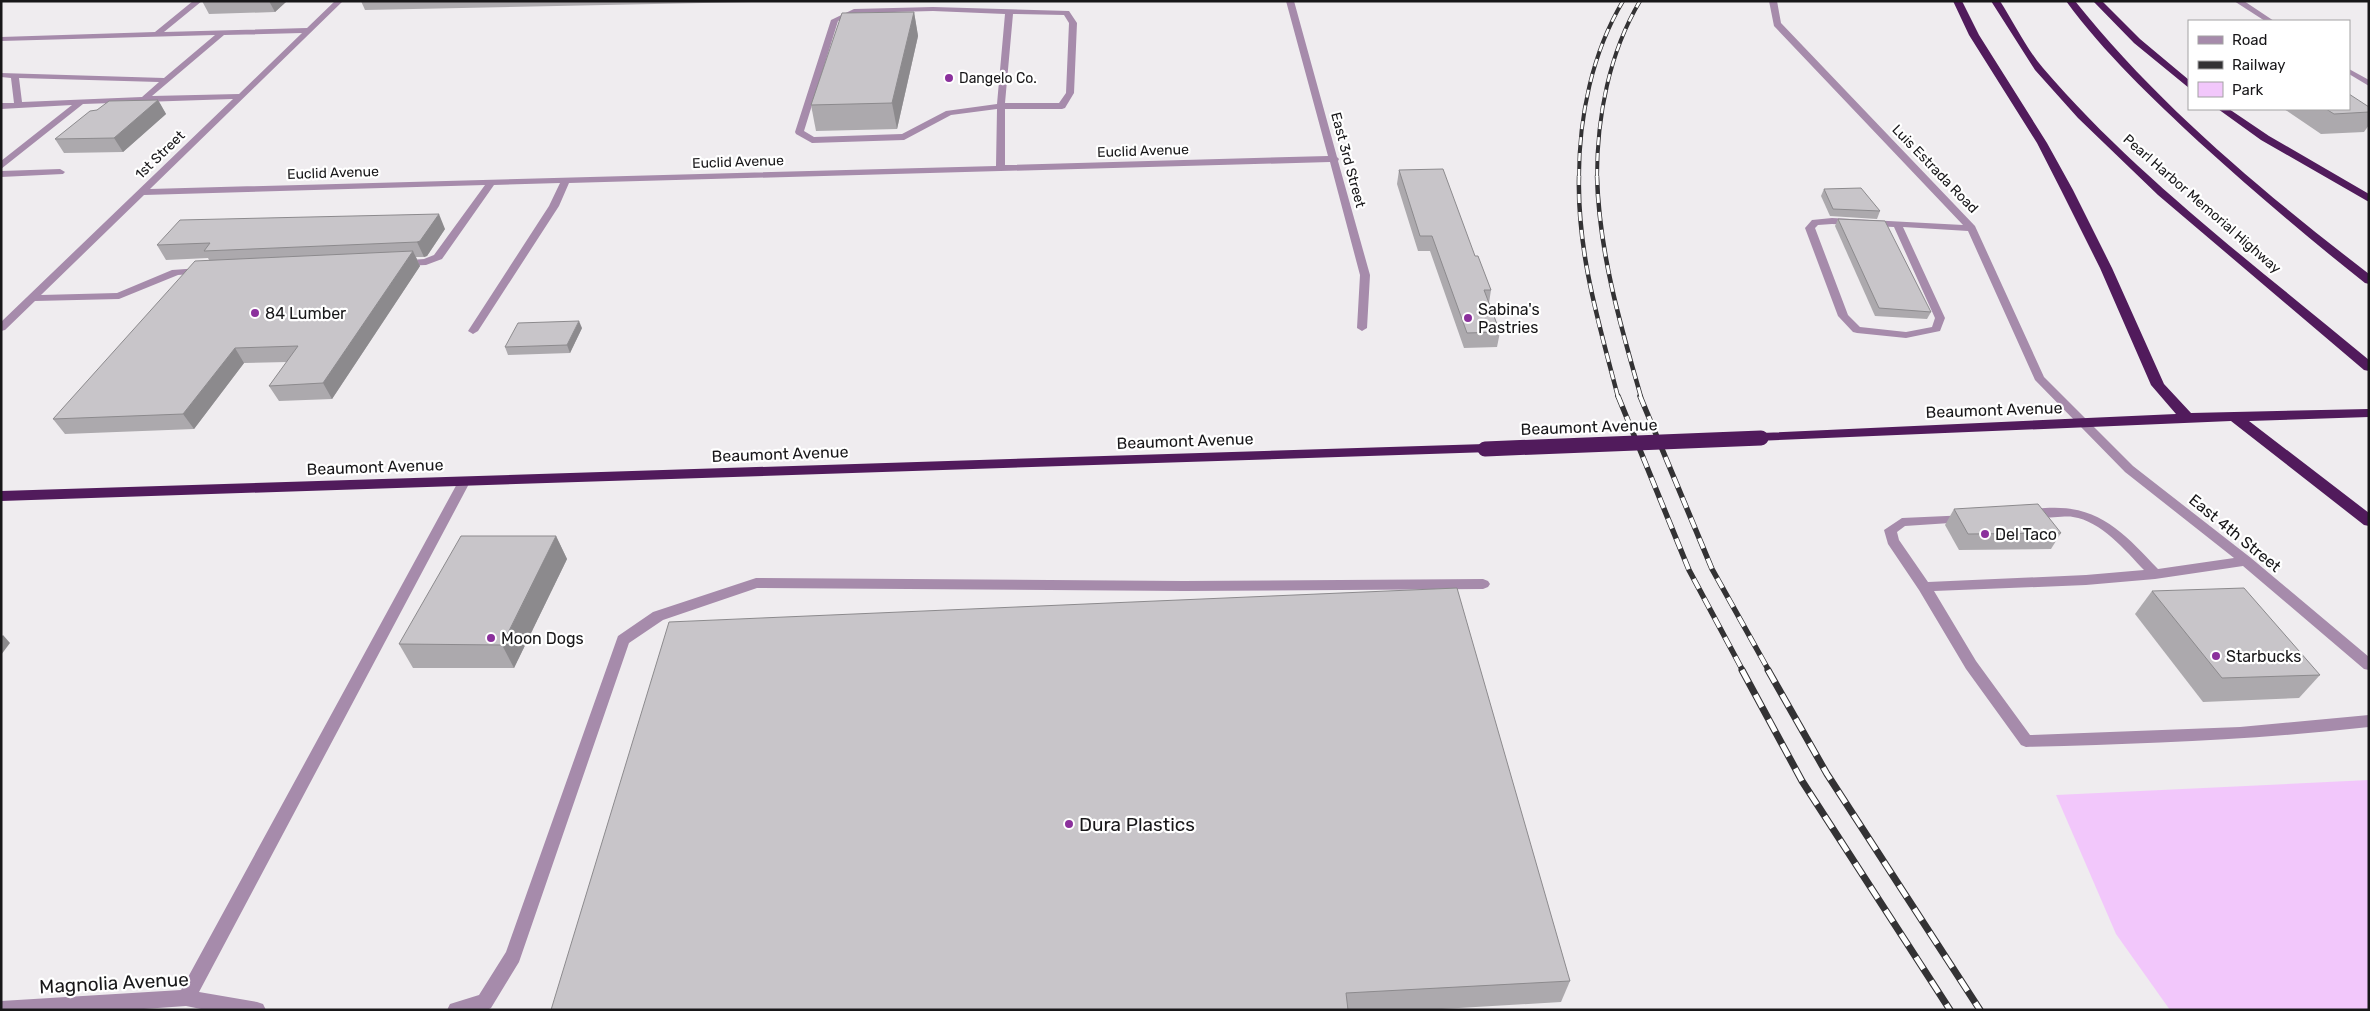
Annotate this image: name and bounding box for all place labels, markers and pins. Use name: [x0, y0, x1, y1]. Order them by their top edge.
place label: Dangelo Co.: [959, 70, 1037, 87]
marker: Dangelo Co.: [943, 72, 955, 84]
place label: Sabina's Pastries: [1478, 300, 1540, 337]
place label: 84 Lumber: [265, 304, 346, 323]
marker: 84 Lumber: [249, 307, 261, 319]
marker: Sabina's Pastries: [1462, 312, 1474, 324]
place label: Del Taco: [1995, 525, 2057, 544]
marker: Del Taco: [1979, 528, 1991, 540]
place label: Moon Dogs: [501, 629, 584, 648]
marker: Moon Dogs: [485, 632, 497, 644]
place label: Starbucks: [2226, 647, 2301, 666]
marker: Starbucks: [2210, 650, 2222, 662]
place label: Dura Plastics: [1079, 813, 1195, 836]
marker: Dura Plastics: [1063, 818, 1075, 830]

